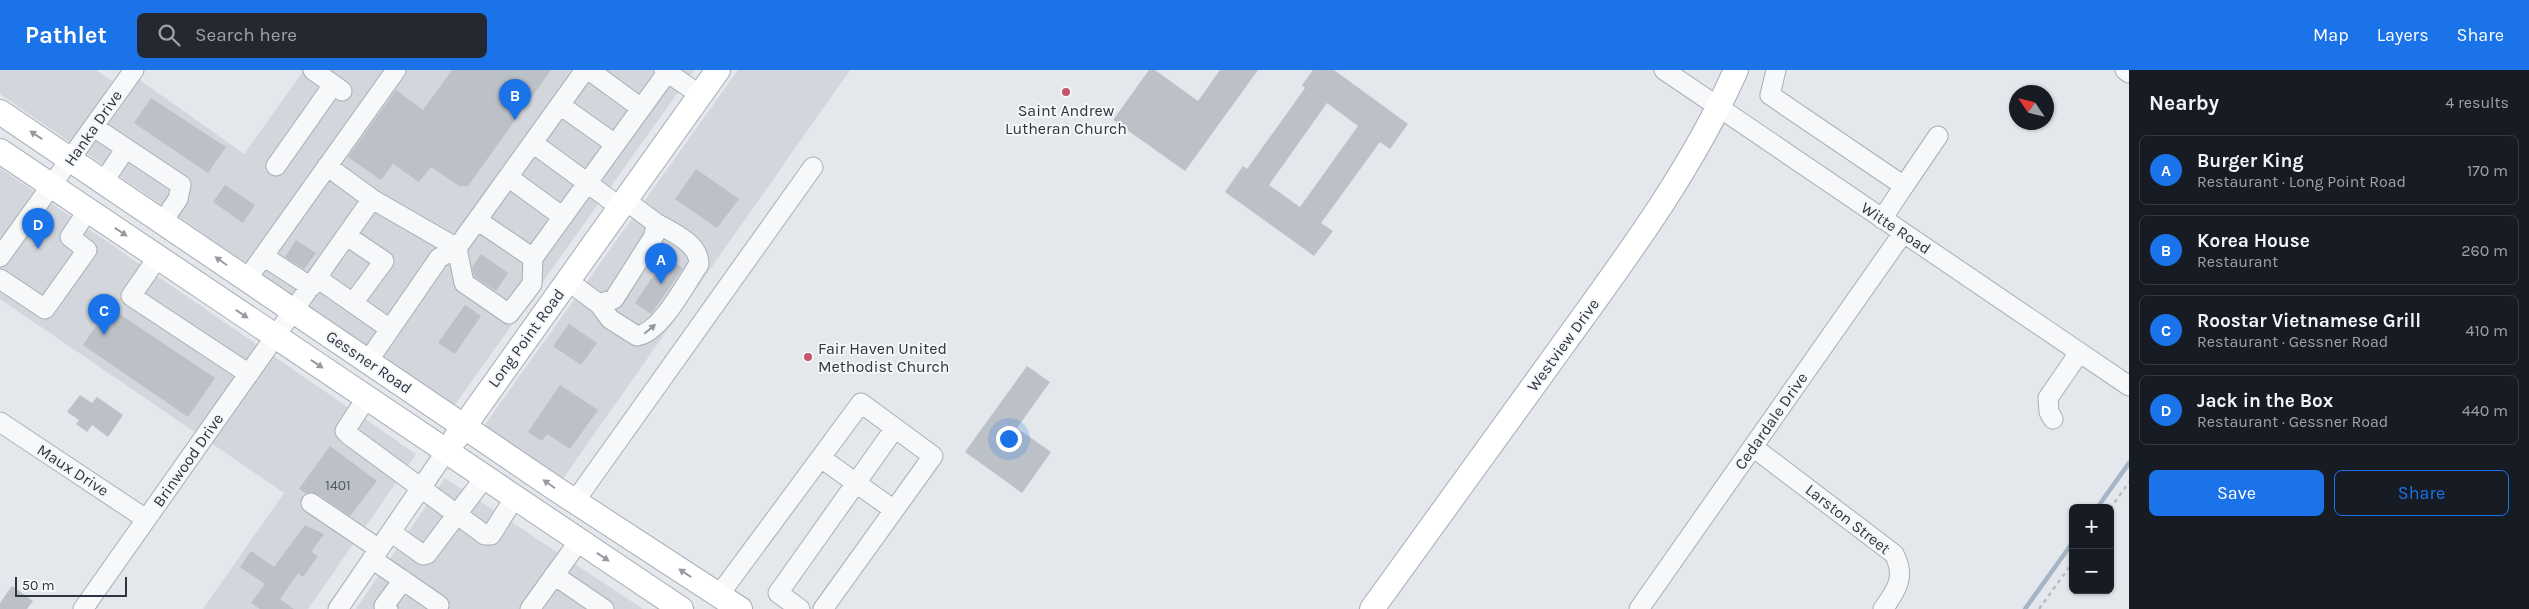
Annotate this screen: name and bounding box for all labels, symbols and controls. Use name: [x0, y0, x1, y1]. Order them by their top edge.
search box: [137, 13, 487, 58]
text: Pathlet: [25, 21, 107, 49]
icon: search: [155, 21, 183, 49]
text: Search here: [195, 24, 297, 46]
text: Map: [2313, 24, 2349, 46]
text: Layers: [2377, 24, 2429, 46]
text: Share: [2457, 24, 2504, 46]
pin: B: [499, 79, 531, 120]
north arrow: [2009, 85, 2054, 130]
street label: Hanka Drive: [60, 86, 126, 170]
marker: Saint Andrew Lutheran Church: [1060, 86, 1072, 98]
text: Nearby: [2149, 91, 2219, 115]
text: 4 results: [2445, 93, 2509, 112]
place label: Saint Andrew Lutheran Church: [1005, 101, 1127, 138]
one-way arrow: [29, 130, 42, 140]
text: Burger King: [2197, 150, 2303, 172]
text: A: [2161, 161, 2171, 180]
text: 170 m: [2467, 161, 2508, 180]
text: Restaurant · Long Point Road: [2197, 172, 2406, 191]
street label: Witte Road: [1858, 198, 1934, 258]
pin: D: [22, 208, 54, 249]
one-way arrow: [115, 228, 128, 237]
text: Korea House: [2197, 230, 2310, 252]
text: B: [2161, 241, 2171, 260]
text: 260 m: [2461, 241, 2508, 260]
pin: A: [645, 243, 677, 284]
text: Restaurant: [2197, 252, 2278, 271]
one-way arrow: [214, 256, 228, 266]
street label: Long Point Road: [484, 285, 568, 391]
pin: C: [88, 294, 120, 335]
street label: Westview Drive: [1523, 295, 1603, 395]
one-way arrow: [235, 309, 249, 319]
text: Roostar Vietnamese Grill: [2197, 310, 2421, 332]
text: C: [2161, 321, 2171, 340]
text: 410 m: [2466, 321, 2508, 340]
one-way arrow: [644, 324, 657, 335]
street label: Gessner Road: [322, 326, 416, 398]
text: Restaurant · Gessner Road: [2197, 332, 2388, 351]
place label: Fair Haven United Methodist Church: [818, 339, 950, 376]
marker: Fair Haven United Methodist Church: [802, 351, 814, 363]
one-way arrow: [310, 359, 323, 369]
street label: Cedardale Drive: [1730, 369, 1812, 473]
text: Jack in the Box: [2197, 390, 2333, 412]
text: D: [2161, 401, 2171, 420]
text: 440 m: [2462, 401, 2508, 420]
street label: Brinwood Drive: [149, 410, 227, 510]
text: Restaurant · Gessner Road: [2197, 412, 2388, 431]
your location: [996, 426, 1022, 452]
street label: Maux Drive: [34, 440, 112, 500]
button: Save: [2149, 470, 2324, 516]
button: Share: [2334, 470, 2509, 516]
house number: 1401: [325, 477, 351, 494]
one-way arrow: [542, 479, 555, 489]
street label: Larston Street: [1802, 480, 1894, 558]
map controls: [2069, 504, 2114, 594]
button: +: [2069, 504, 2114, 549]
button: −: [2069, 549, 2114, 594]
one-way arrow: [596, 552, 610, 562]
one-way arrow: [678, 568, 691, 578]
scale bar: [15, 574, 128, 597]
text: 50 m: [22, 577, 55, 594]

